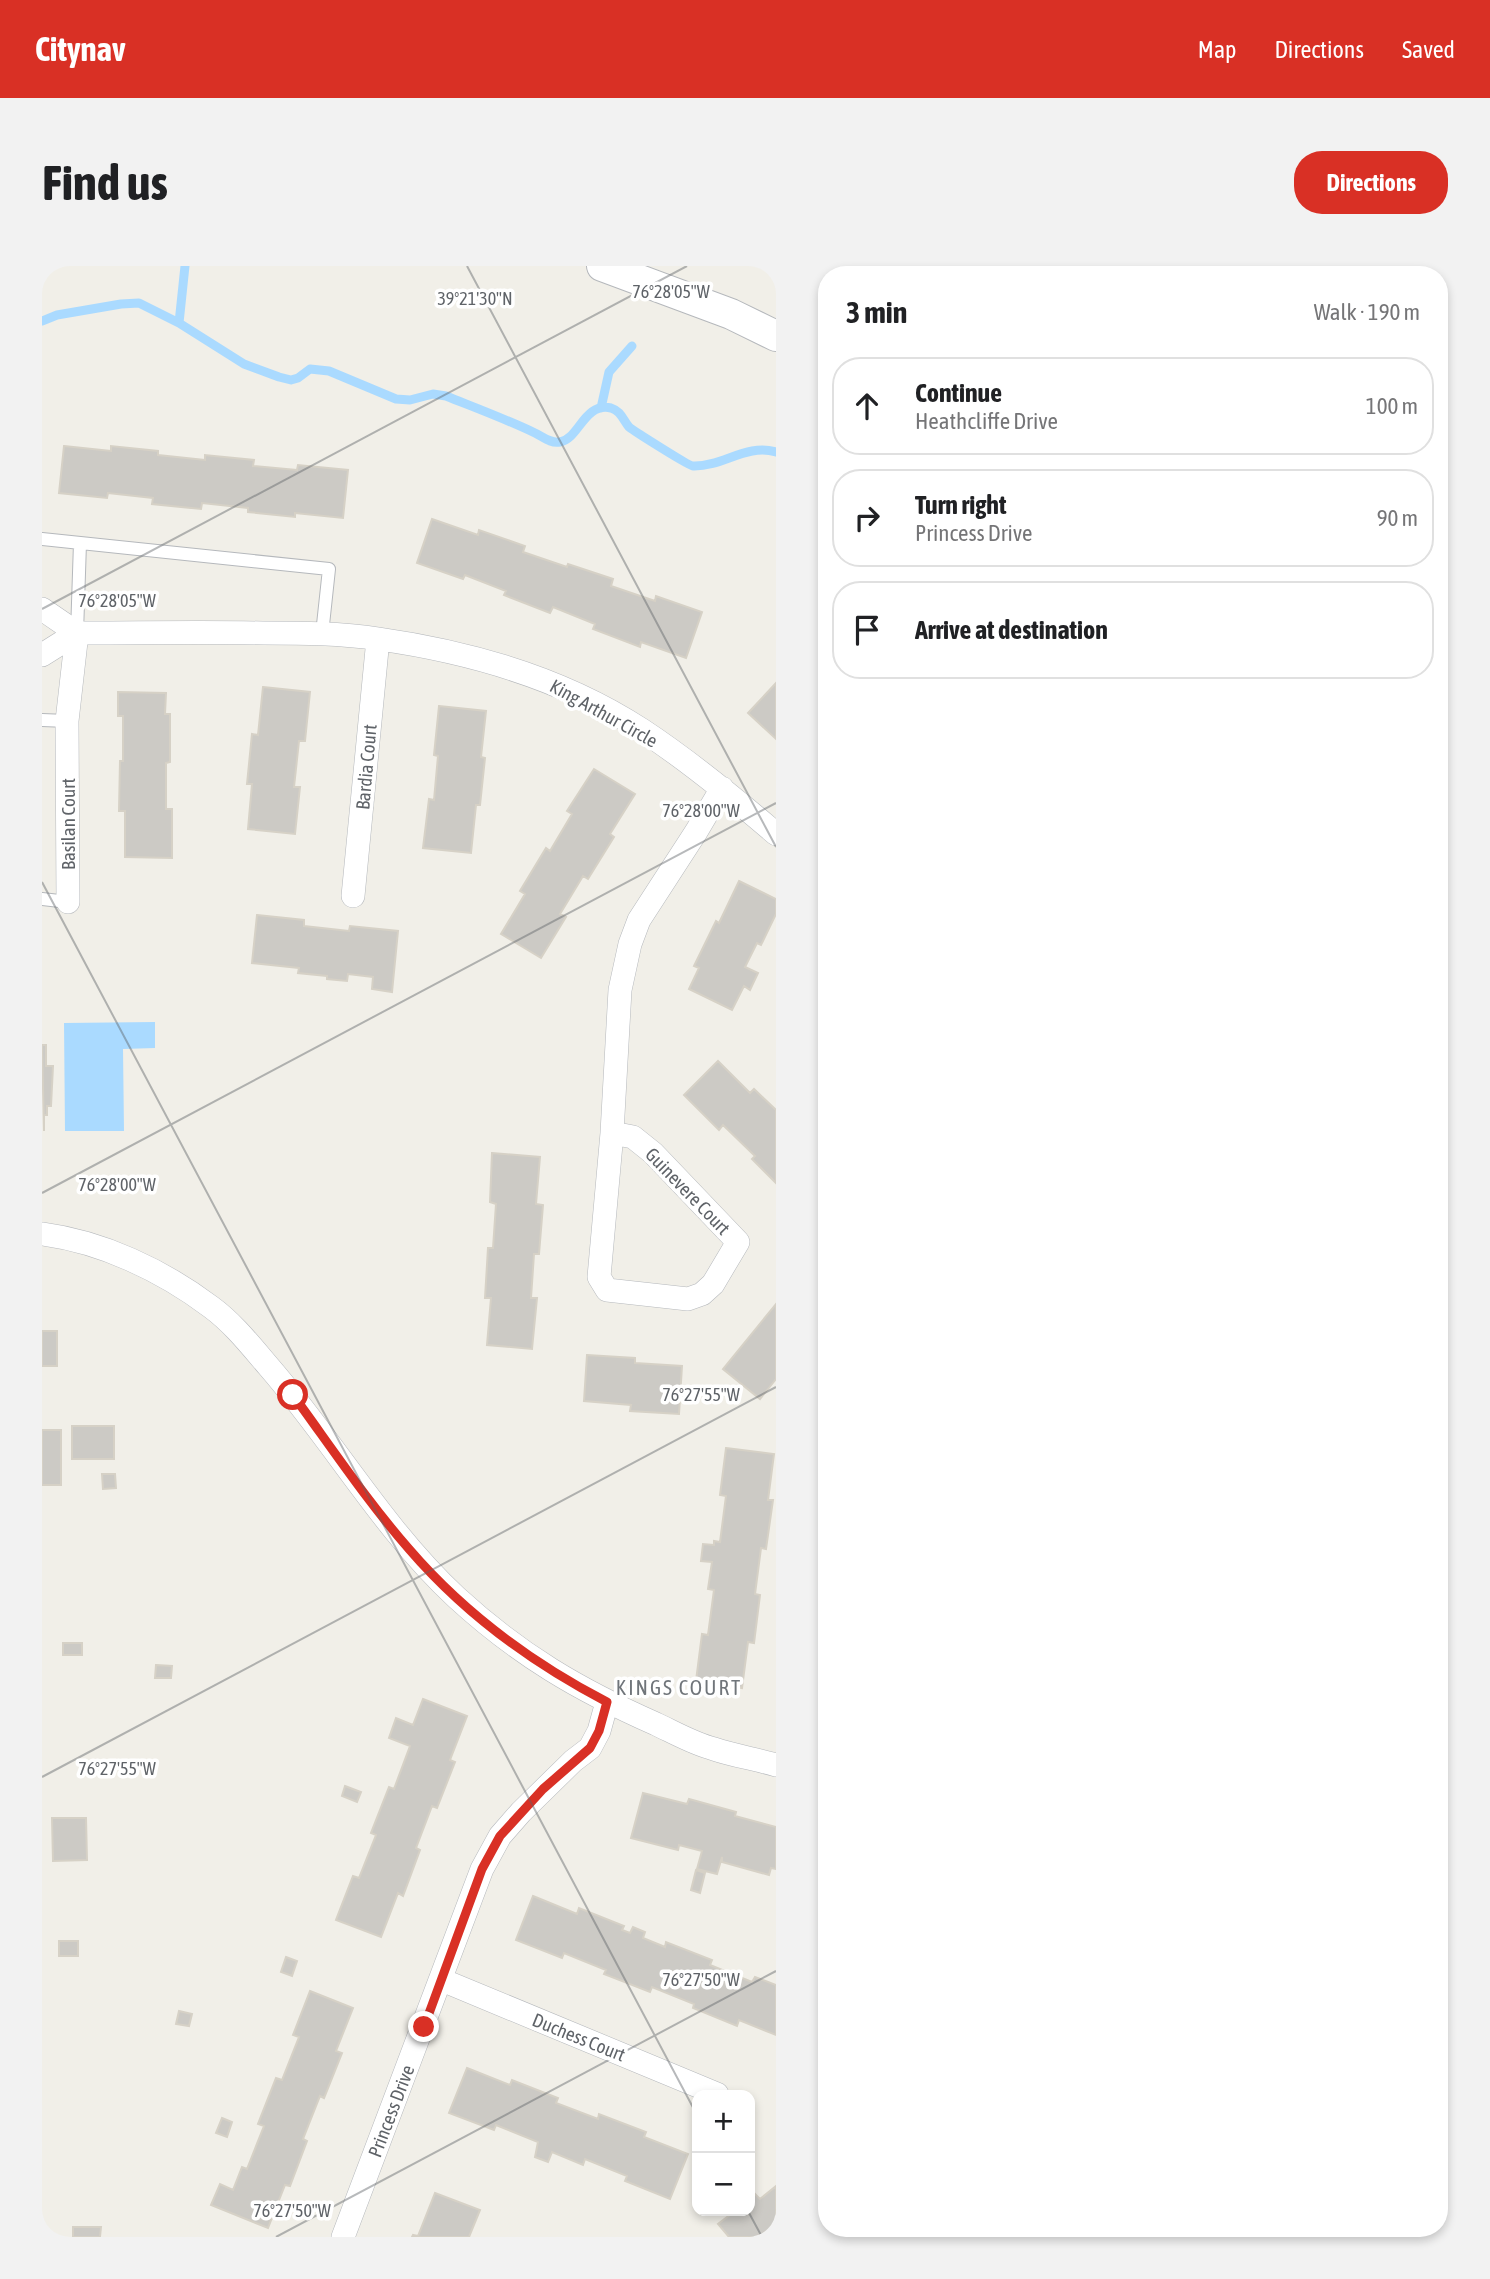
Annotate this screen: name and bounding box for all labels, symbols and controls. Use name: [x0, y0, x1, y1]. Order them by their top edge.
text: Citynav: [35, 30, 126, 68]
text: Map: [1198, 36, 1236, 63]
text: Directions: [1274, 36, 1364, 63]
text: Saved: [1402, 36, 1455, 63]
button: Directions: [1294, 151, 1448, 214]
text: Find us: [42, 154, 168, 210]
text: 76°28'05"W: [632, 281, 710, 302]
text: 39°21'30"N: [437, 288, 513, 309]
text: 3 min: [846, 295, 907, 329]
text: Walk · 190 m: [1314, 299, 1420, 325]
text: Continue: [915, 378, 1002, 408]
icon: ahead: [848, 387, 886, 425]
text: 100 m: [1366, 393, 1418, 419]
text: Heathcliffe Drive: [915, 408, 1058, 434]
text: Turn right: [915, 490, 1006, 520]
icon: right: [848, 499, 886, 537]
text: 90 m: [1377, 505, 1418, 531]
text: Princess Drive: [915, 520, 1032, 546]
text: 76°28'05"W: [78, 590, 156, 611]
icon: arrive: [848, 611, 886, 649]
text: Arrive at destination: [915, 615, 1108, 645]
street label: King Arthur Circle: [546, 674, 662, 752]
street label: Bardia Court: [351, 723, 381, 811]
street label: Basilan Court: [57, 778, 79, 870]
text: 76°28'00"W: [662, 800, 740, 821]
street label: Guinevere Court: [641, 1143, 735, 1239]
text: 76°28'00"W: [78, 1174, 156, 1195]
route start: [277, 1379, 308, 1410]
text: 76°27'55"W: [662, 1384, 740, 1405]
district label: KINGS COURT: [616, 1675, 742, 1699]
text: 76°27'55"W: [78, 1758, 156, 1779]
text: 76°27'50"W: [662, 1969, 740, 1990]
street label: Duchess Court: [529, 2008, 629, 2066]
route end: [408, 2011, 439, 2042]
street label: Princess Drive: [363, 2062, 419, 2160]
map controls: [692, 2090, 755, 2216]
button: +: [692, 2090, 755, 2153]
button: −: [692, 2153, 755, 2216]
text: 76°27'50"W: [253, 2200, 331, 2221]

